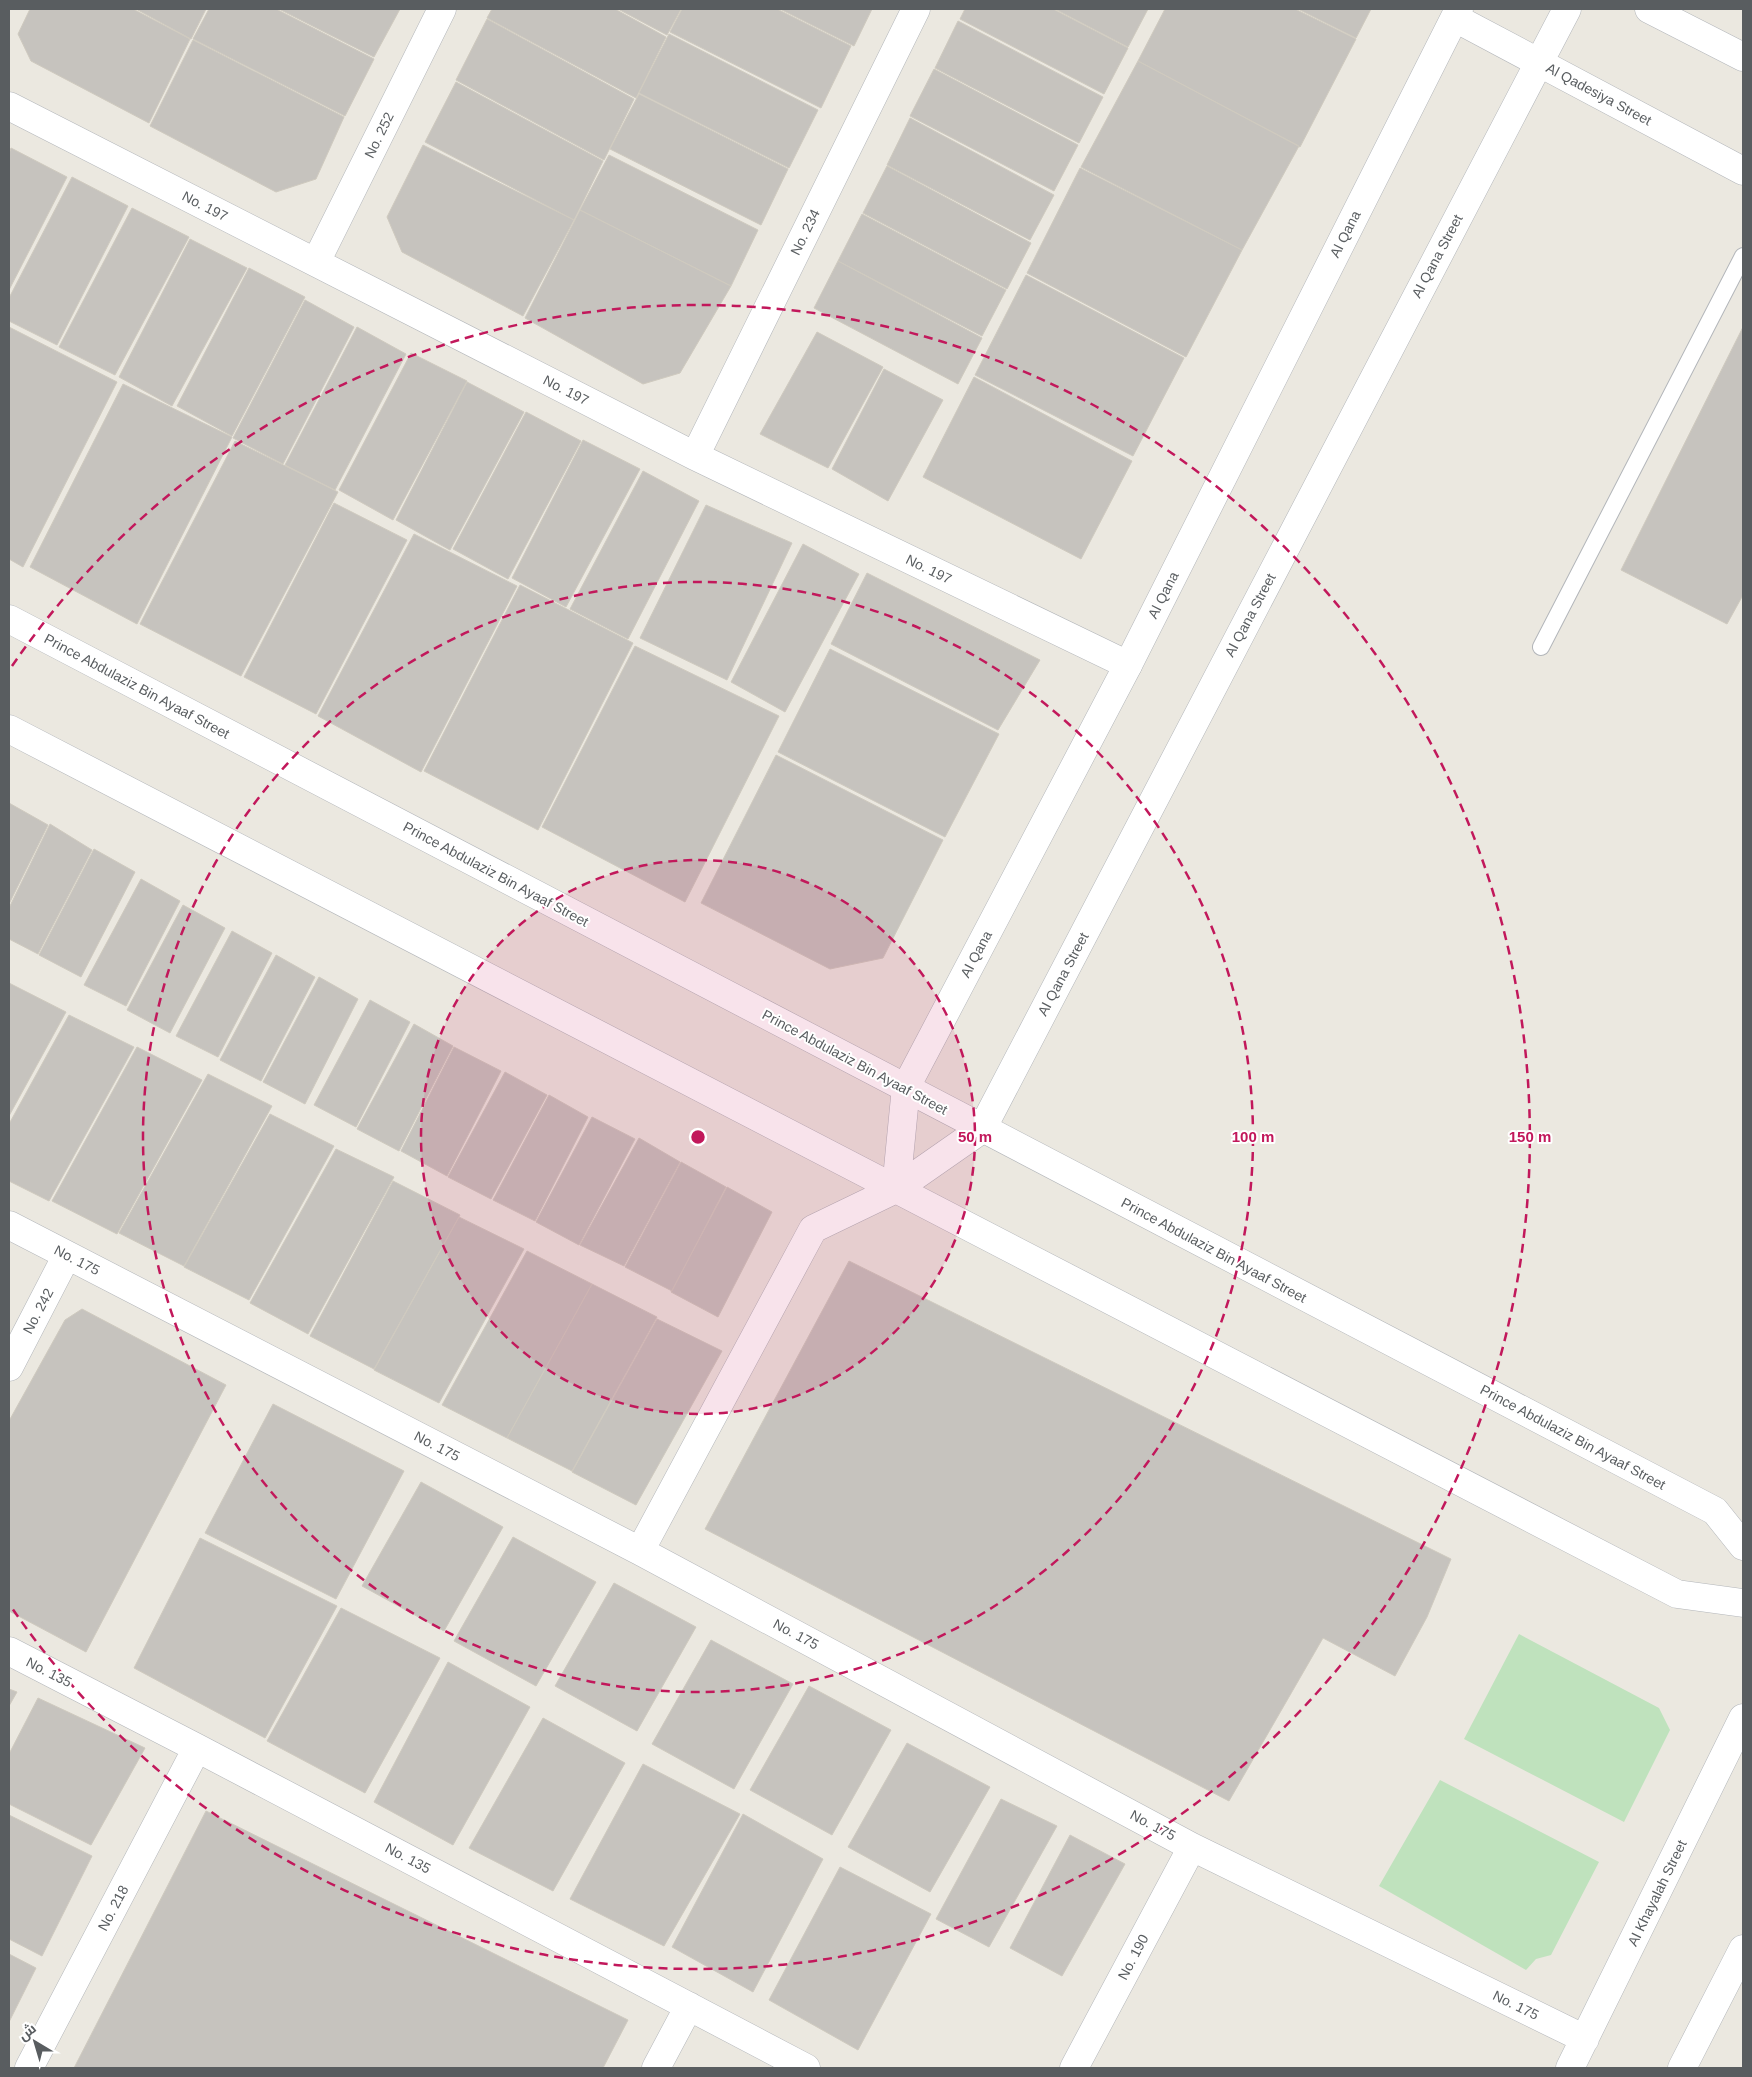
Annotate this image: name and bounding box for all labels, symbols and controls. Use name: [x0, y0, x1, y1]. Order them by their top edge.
street label: Al Qadesiya Street: [1544, 60, 1654, 129]
street label: No. 252: [361, 109, 397, 161]
street label: No. 197: [180, 188, 231, 224]
street label: No. 234: [787, 206, 823, 258]
street label: Al Qana: [1326, 208, 1364, 260]
street label: Al Qana Street: [1408, 212, 1466, 300]
street label: No. 197: [541, 372, 592, 408]
street label: No. 197: [903, 551, 955, 587]
street label: Al Qana: [1144, 569, 1182, 621]
street label: Al Qana Street: [1221, 571, 1279, 659]
street label: Prince Abdulaziz Bin Ayaaf Street: [42, 630, 232, 742]
street label: Prince Abdulaziz Bin Ayaaf Street: [401, 818, 591, 930]
street label: Al Qana: [957, 928, 995, 980]
street label: Al Qana Street: [1034, 930, 1092, 1018]
street label: Prince Abdulaziz Bin Ayaaf Street: [760, 1006, 950, 1118]
centre of rings: [689, 1128, 707, 1146]
text: 50 m: [958, 1128, 992, 1145]
text: 100 m: [1232, 1128, 1274, 1145]
text: 150 m: [1509, 1128, 1551, 1145]
street label: Prince Abdulaziz Bin Ayaaf Street: [1119, 1194, 1309, 1306]
street label: No. 175: [52, 1242, 103, 1278]
street label: No. 242: [19, 1285, 57, 1336]
street label: Prince Abdulaziz Bin Ayaaf Street: [1478, 1381, 1668, 1493]
street label: No. 175: [412, 1428, 463, 1464]
street label: No. 175: [771, 1615, 822, 1653]
street label: No. 135: [24, 1654, 75, 1690]
street label: No. 175: [1128, 1806, 1179, 1844]
street label: Al Khayalah Street: [1624, 1837, 1690, 1949]
street label: No. 135: [383, 1839, 434, 1877]
street label: No. 218: [94, 1882, 132, 1933]
street label: No. 190: [1114, 1931, 1152, 1982]
street label: No. 175: [1490, 1987, 1542, 2023]
north arrow: [10, 2017, 60, 2067]
text: ش: [15, 2020, 40, 2044]

